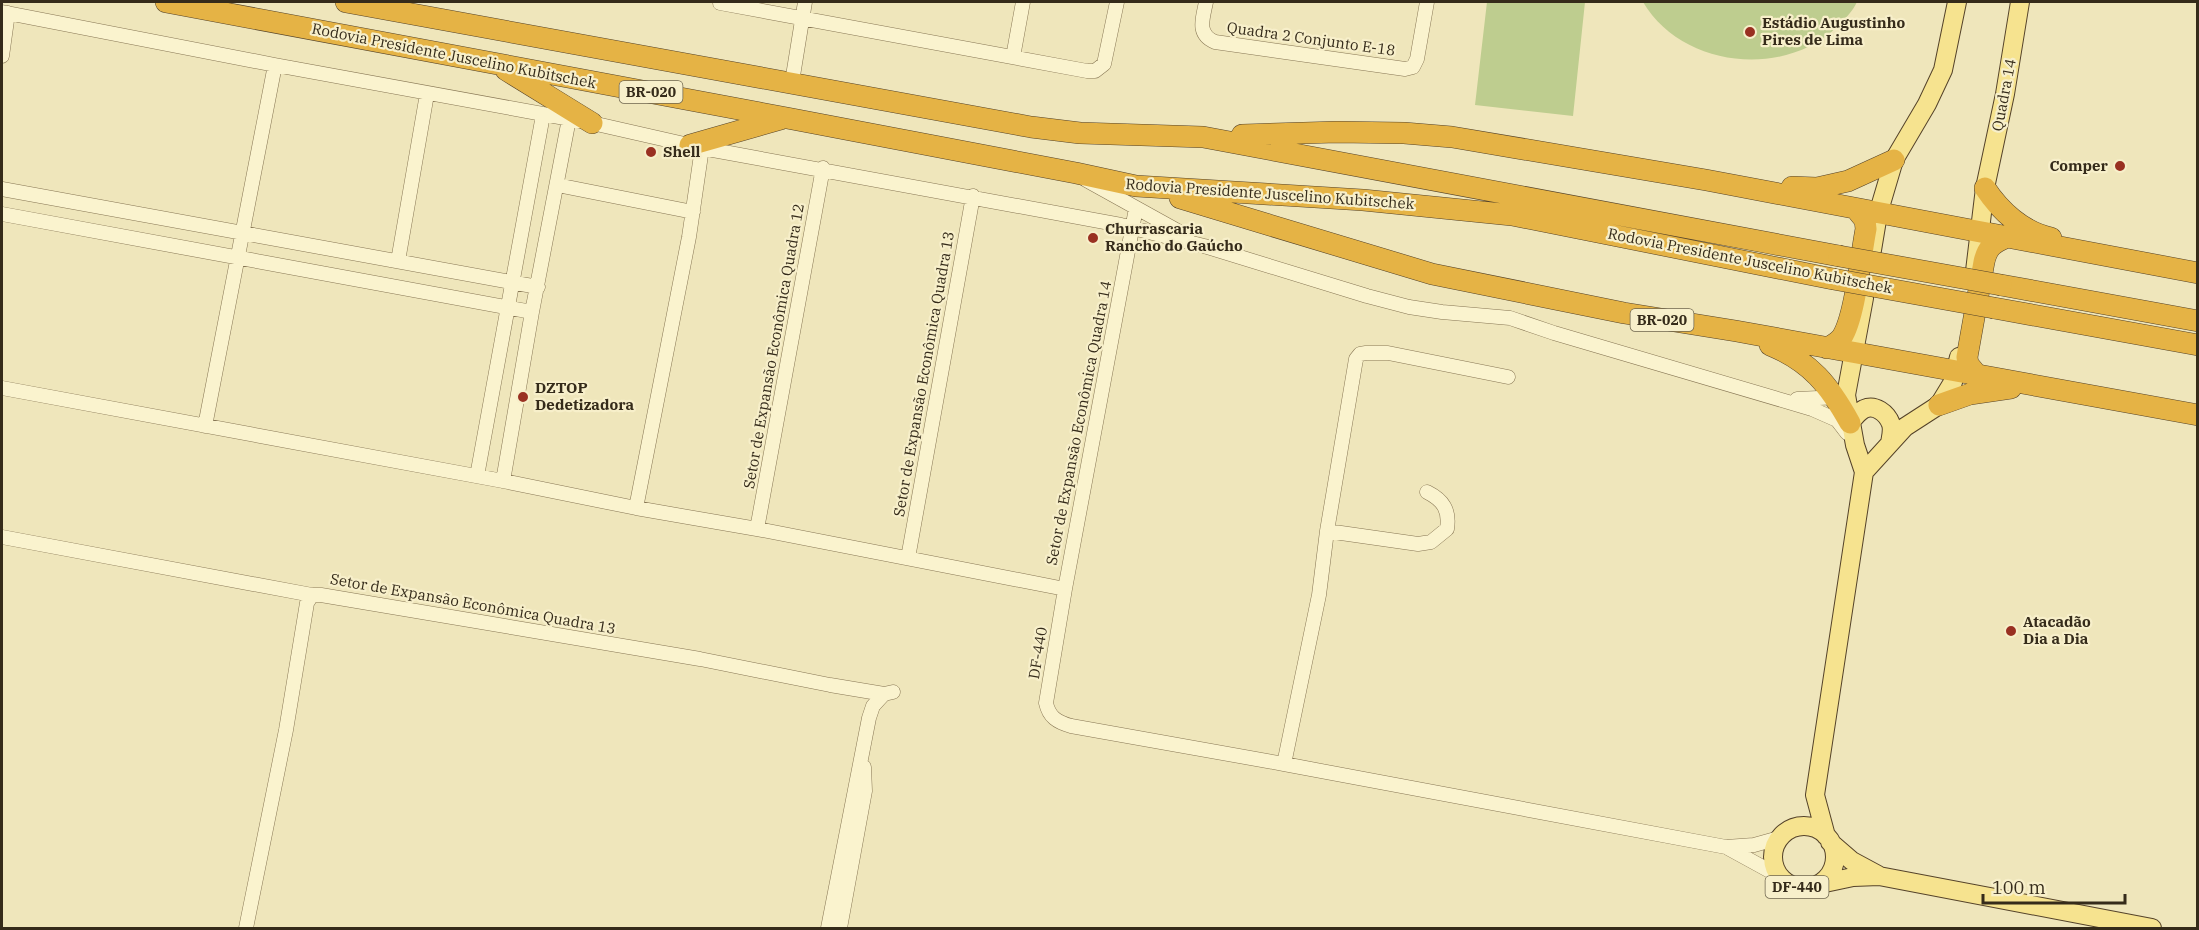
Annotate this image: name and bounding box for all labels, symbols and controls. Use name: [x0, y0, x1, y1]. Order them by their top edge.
place label: Estádio Augustinho Pires de Lima: [1762, 13, 1906, 49]
street label: Quadra 2 Conjunto E-18: [1226, 17, 1396, 60]
street label: Rodovia Presidente Juscelino Kubitschek: [310, 19, 598, 92]
marker: Estádio Augustinho Pires de Lima: [1743, 25, 1757, 39]
street label: Quadra 14: [1987, 57, 2020, 133]
road number: BR-020: [620, 81, 682, 103]
place label: Shell: [663, 142, 701, 161]
marker: Shell: [644, 145, 658, 159]
place label: Comper: [2049, 156, 2109, 175]
marker: Comper: [2113, 159, 2127, 173]
street label: Rodovia Presidente Juscelino Kubitschek: [1125, 174, 1415, 213]
street label: Setor de Expansão Econômica Quadra 12: [739, 202, 808, 490]
place label: Churrascaria Rancho do Gaúcho: [1105, 219, 1243, 255]
street label: Rodovia Presidente Juscelino Kubitschek: [1606, 224, 1894, 297]
street label: Setor de Expansão Econômica Quadra 13: [889, 230, 958, 518]
marker: Churrascaria Rancho do Gaúcho: [1086, 231, 1100, 245]
street label: Setor de Expansão Econômica Quadra 14: [1042, 279, 1115, 567]
road number: BR-020: [1630, 309, 1694, 331]
place label: DZTOP Dedetizadora: [535, 378, 635, 414]
marker: DZTOP Dedetizadora: [516, 390, 530, 404]
street label: Setor de Expansão Econômica Quadra 13: [329, 569, 617, 638]
place label: Atacadão Dia a Dia: [2023, 612, 2091, 648]
marker: Atacadão Dia a Dia: [2004, 624, 2018, 638]
street label: DF-440: [1024, 625, 1051, 680]
scale bar: [1983, 867, 2126, 905]
road number: DF-440: [1766, 876, 1828, 898]
text: 100 m: [1992, 876, 2046, 899]

